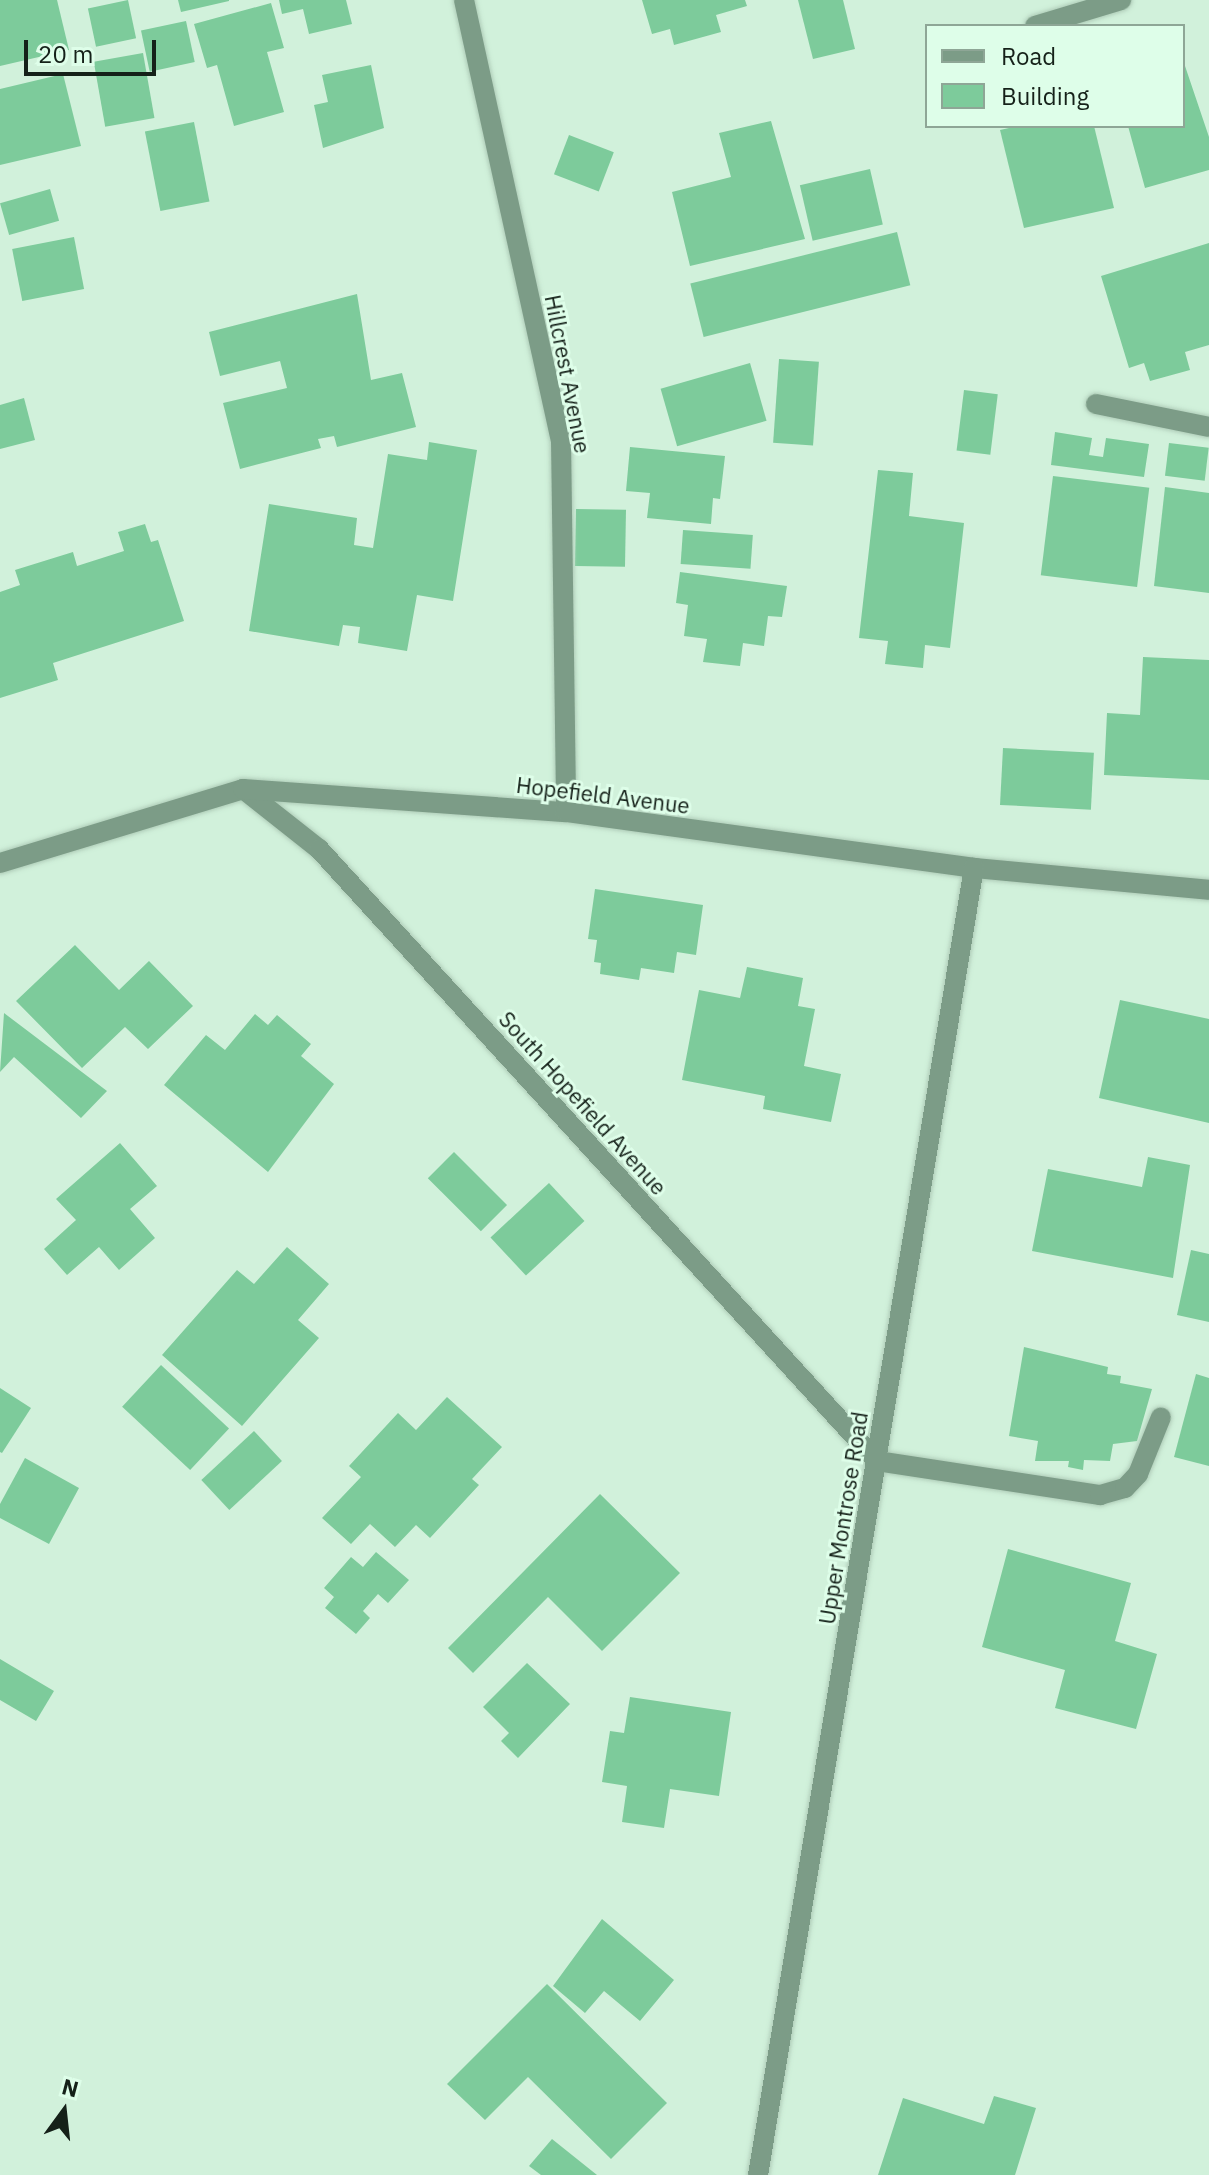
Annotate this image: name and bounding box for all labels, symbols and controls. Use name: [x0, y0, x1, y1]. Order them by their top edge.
scale bar: [28, 24, 160, 74]
legend: [925, 24, 1185, 128]
text: 20 m: [38, 38, 93, 70]
text: Road: [1001, 40, 1056, 72]
text: Building: [1001, 80, 1089, 112]
street label: Hillcrest Avenue: [540, 292, 596, 456]
street label: Hopefield Avenue: [515, 771, 691, 819]
street label: South Hopefield Avenue: [494, 1006, 672, 1200]
street label: Upper Montrose Road: [813, 1410, 873, 1626]
north arrow: [24, 2071, 104, 2151]
text: N: [59, 2071, 82, 2103]

